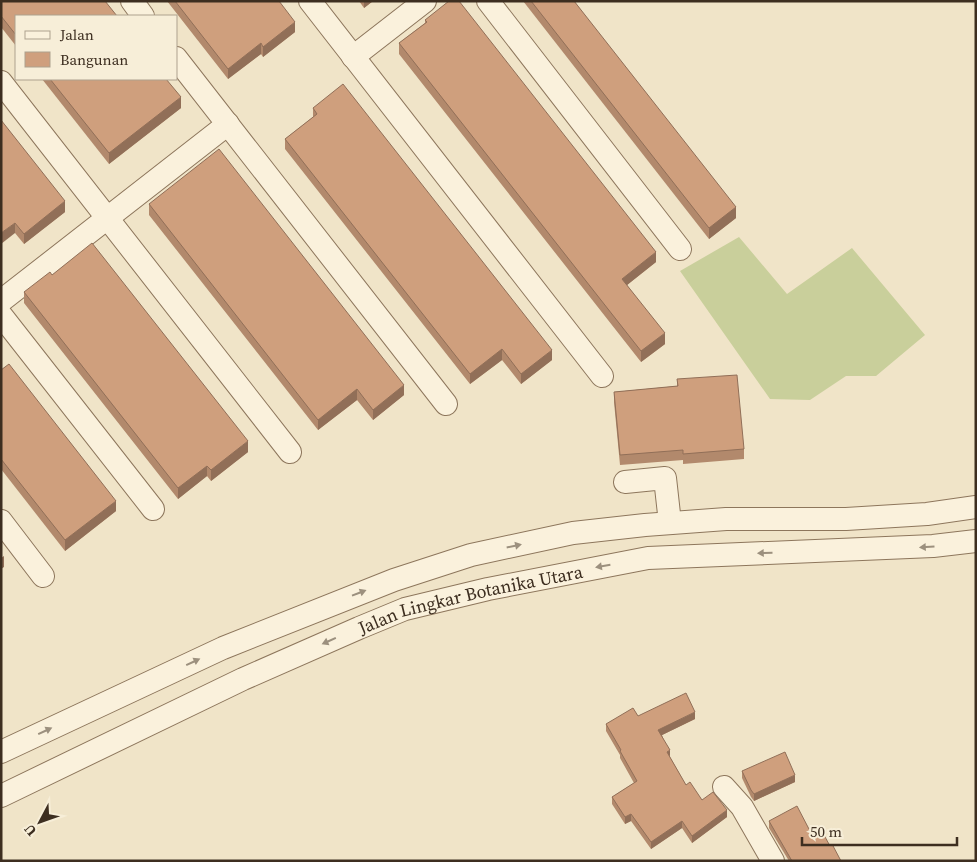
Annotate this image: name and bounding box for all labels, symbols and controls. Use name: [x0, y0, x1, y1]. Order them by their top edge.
legend: [15, 15, 178, 80]
text: Jalan: [59, 24, 94, 45]
text: Bangunan: [60, 49, 128, 70]
one-way arrow: [506, 542, 522, 550]
one-way arrow: [919, 543, 935, 551]
one-way arrow: [757, 549, 773, 557]
street label: Jalan Lingkar Botanika Utara: [353, 558, 586, 640]
one-way arrow: [595, 563, 611, 571]
one-way arrow: [352, 589, 367, 597]
one-way arrow: [322, 637, 336, 645]
one-way arrow: [186, 658, 200, 666]
one-way arrow: [38, 727, 53, 735]
north arrow: [15, 797, 65, 847]
scale bar: [802, 814, 957, 846]
text: U: [19, 820, 41, 841]
text: 50 m: [810, 821, 842, 842]

